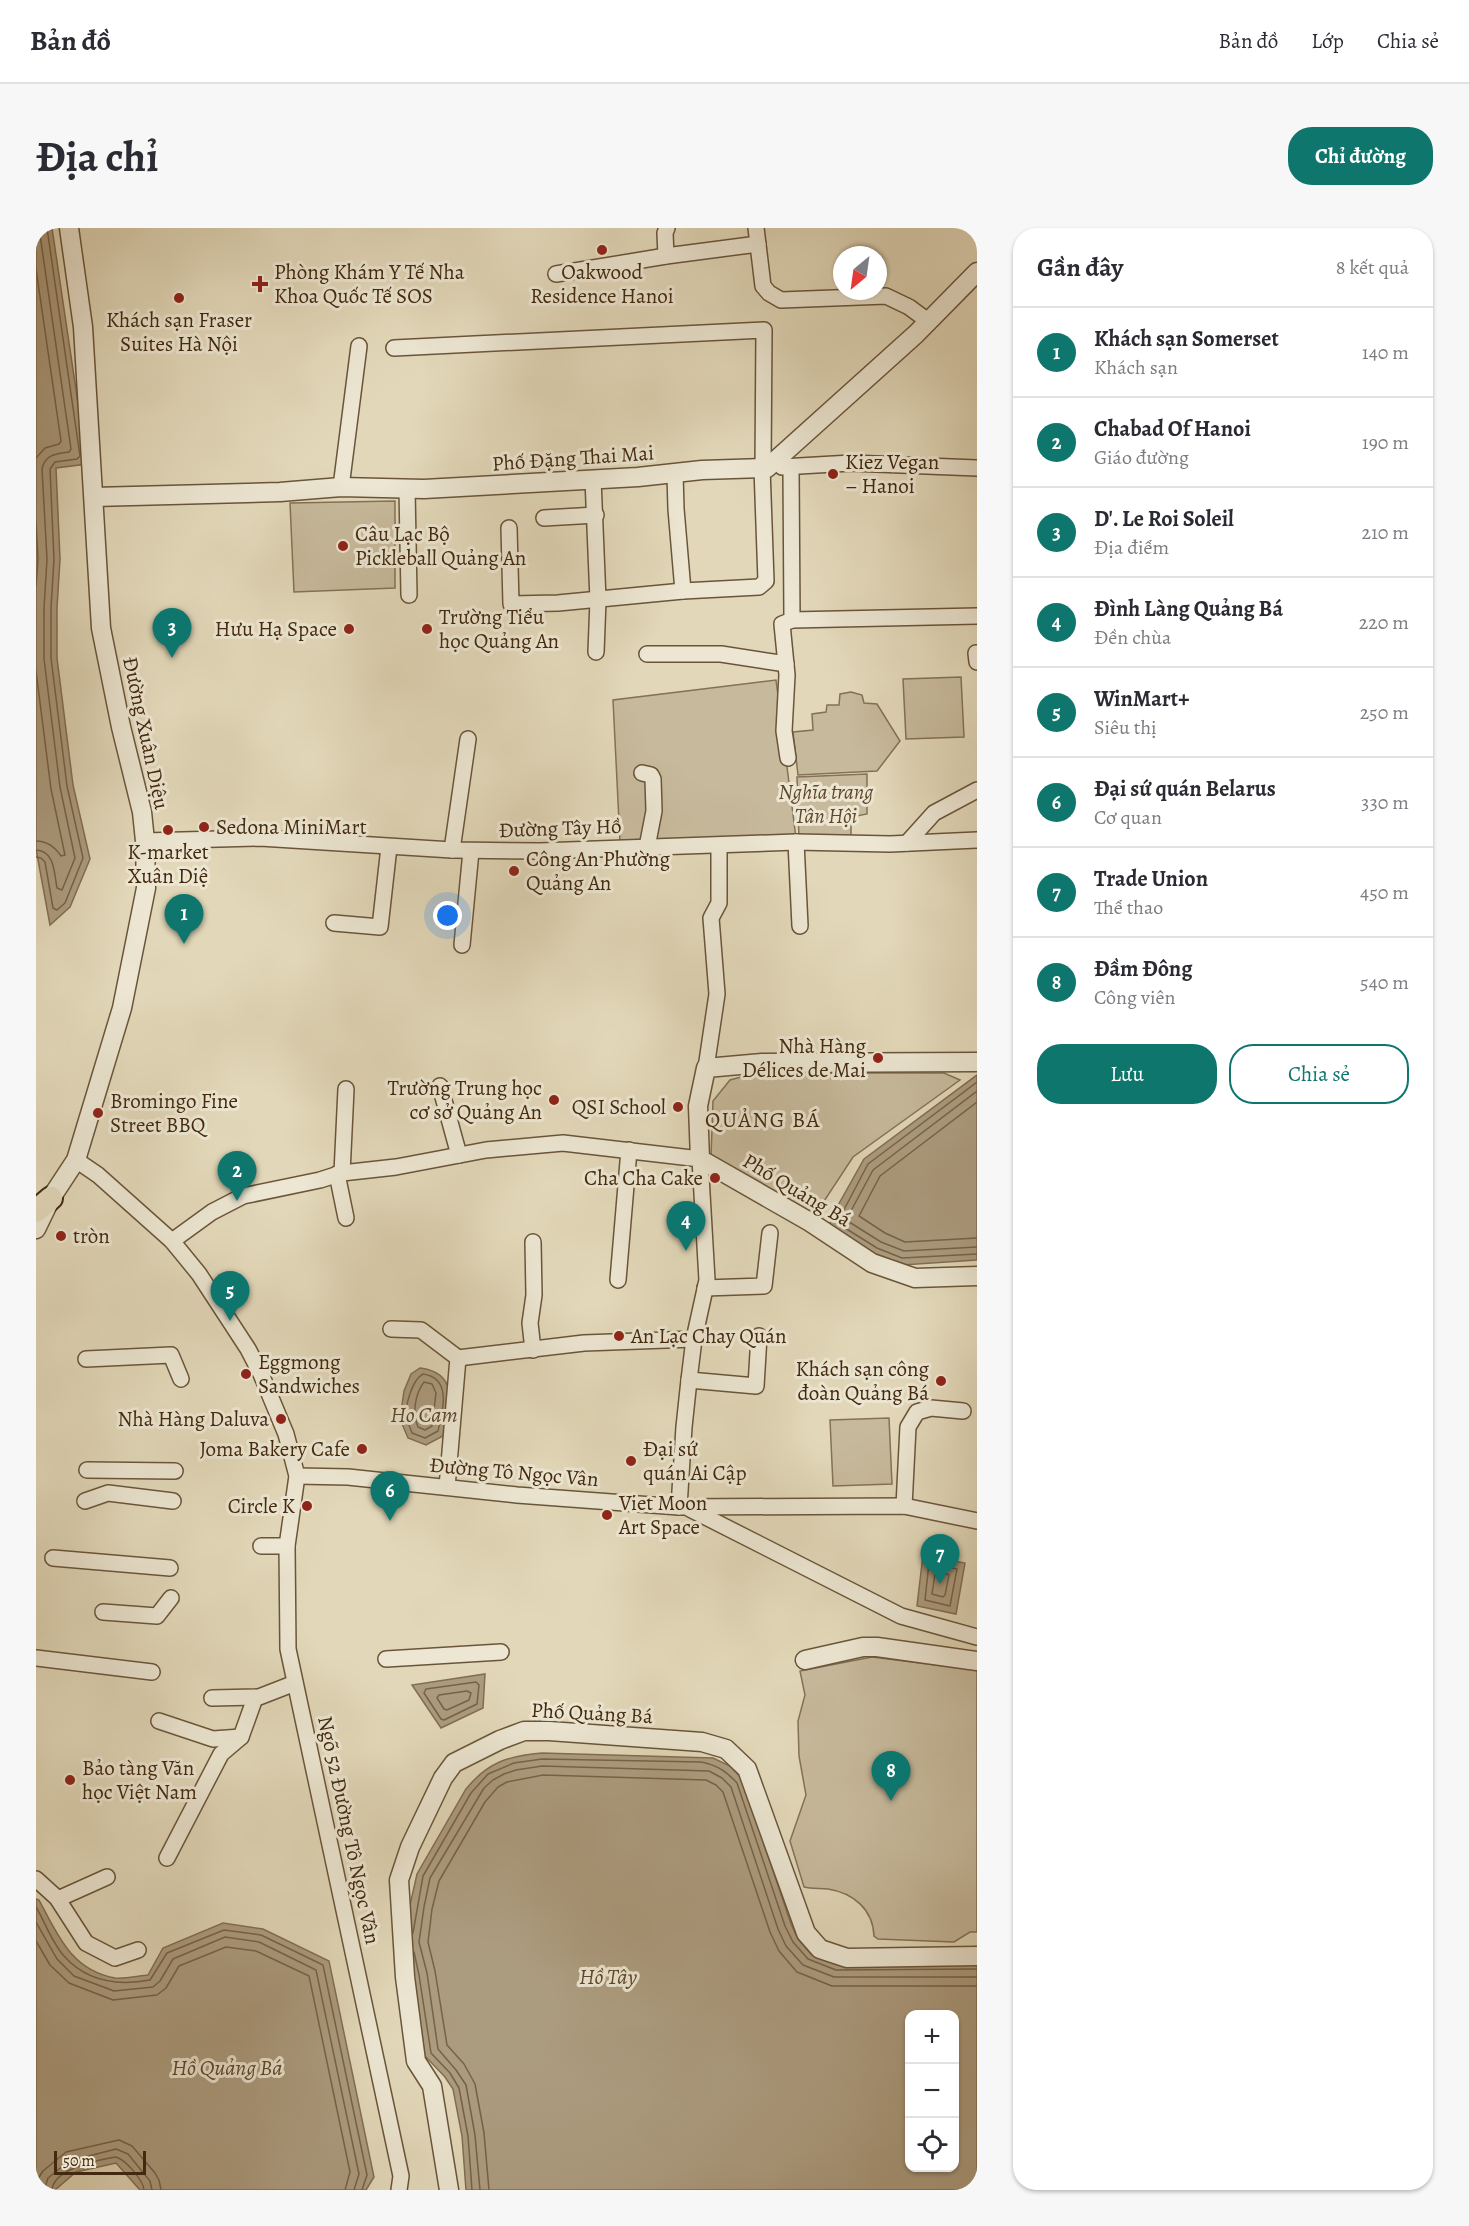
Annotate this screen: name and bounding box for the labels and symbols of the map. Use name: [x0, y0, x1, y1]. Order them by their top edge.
marker: Oakwood Residence Hanoi: [595, 243, 609, 257]
north arrow: [833, 246, 887, 300]
place label: Phòng Khám Y Tế Nha Khoa Quốc Tế SOS: [274, 258, 465, 310]
place label: Oakwood Residence Hanoi: [530, 258, 674, 310]
marker: Phòng Khám Y Tế Nha Khoa Quốc Tế SOS: [251, 275, 269, 293]
marker: Khách sạn Fraser Suites Hà Nội: [172, 291, 186, 305]
place label: Khách sạn Fraser Suites Hà Nội: [106, 306, 252, 358]
street label: Phố Đặng Thai Mai: [491, 438, 655, 478]
place label: Kiez Vegan – Hanoi: [845, 448, 939, 500]
marker: Kiez Vegan – Hanoi: [826, 467, 840, 481]
place label: Câu Lạc Bộ Pickleball Quảng An: [355, 520, 526, 572]
marker: Câu Lạc Bộ Pickleball Quảng An: [336, 539, 350, 553]
place label: Trường Tiểu học Quảng An: [439, 603, 559, 655]
pin: 3: [152, 608, 192, 658]
place label: Hưu Hạ Space: [215, 615, 337, 643]
marker: Hưu Hạ Space: [342, 622, 356, 636]
marker: Trường Tiểu học Quảng An: [420, 622, 434, 636]
street label: Đường Xuân Diệu: [116, 654, 176, 812]
park label: Nghĩa trang Tân Hội: [779, 778, 874, 830]
street label: Đường Tây Hồ: [498, 812, 622, 844]
place label: Sedona MiniMart: [216, 813, 367, 841]
marker: Sedona MiniMart: [197, 820, 211, 834]
marker: K-market Xuân Diệ: [161, 823, 175, 837]
place label: K-market Xuân Diệ: [127, 838, 209, 890]
place label: Công An Phường Quảng An: [526, 845, 671, 897]
marker: Công An Phường Quảng An: [507, 864, 521, 878]
pin: 1: [164, 894, 204, 944]
your location: [433, 901, 462, 930]
place label: Nhà Hàng Délices de Mai: [742, 1032, 866, 1084]
marker: Nhà Hàng Délices de Mai: [871, 1051, 885, 1065]
place label: Trường Trung học cơ sở Quảng An: [387, 1074, 542, 1126]
place label: Bromingo Fine Street BBQ: [110, 1087, 238, 1139]
marker: Trường Trung học cơ sở Quảng An: [547, 1093, 561, 1107]
place label: QSI School: [572, 1093, 666, 1121]
marker: QSI School: [671, 1100, 685, 1114]
district label: QUẢNG BÁ: [705, 1105, 821, 1135]
marker: Bromingo Fine Street BBQ: [91, 1106, 105, 1120]
street label: Phố Quảng Bá: [738, 1147, 857, 1233]
pin: 2: [218, 1152, 256, 1201]
place label: Cha Cha Cake: [584, 1164, 703, 1192]
marker: Cha Cha Cake: [708, 1171, 722, 1185]
pin: 4: [666, 1202, 706, 1251]
place label: tròn: [73, 1222, 110, 1250]
marker: tròn: [54, 1229, 68, 1243]
pin: 5: [210, 1272, 250, 1321]
place label: An Lạc Chay Quán: [630, 1322, 787, 1350]
marker: An Lạc Chay Quán: [612, 1329, 626, 1343]
place label: Eggmong Sandwiches: [258, 1348, 360, 1400]
place label: Khách sạn công đoàn Quảng Bá: [796, 1355, 929, 1407]
marker: Eggmong Sandwiches: [239, 1367, 253, 1381]
marker: Khách sạn công đoàn Quảng Bá: [934, 1374, 948, 1388]
water label: Ho Cam: [390, 1400, 458, 1430]
place label: Nhà Hàng Daluva: [118, 1405, 269, 1433]
marker: Nhà Hàng Daluva: [274, 1412, 288, 1426]
place label: Joma Bakery Cafe: [200, 1435, 350, 1463]
place label: Đại sứ quán Ai Cập: [643, 1435, 747, 1487]
marker: Joma Bakery Cafe: [355, 1442, 369, 1456]
street label: Đường Tô Ngọc Vân: [428, 1451, 600, 1493]
marker: Đại sứ quán Ai Cập: [624, 1454, 638, 1468]
pin: 6: [370, 1472, 410, 1521]
place label: Viet Moon Art Space: [618, 1489, 707, 1541]
place label: Circle K: [228, 1492, 295, 1520]
marker: Circle K: [300, 1499, 314, 1513]
marker: Viet Moon Art Space: [600, 1508, 614, 1522]
pin: 7: [920, 1534, 960, 1584]
street label: Phố Quảng Bá: [530, 1696, 654, 1730]
street label: Ngõ 52 Đường Tô Ngọc Vân: [311, 1713, 387, 1947]
pin: 8: [872, 1752, 910, 1801]
place label: Bảo tàng Văn học Việt Nam: [82, 1754, 197, 1806]
marker: Bảo tàng Văn học Việt Nam: [63, 1773, 77, 1787]
water label: Hồ Tây: [579, 1962, 637, 1992]
water label: Hồ Quảng Bá: [172, 2053, 282, 2083]
scale bar: [54, 2148, 146, 2176]

